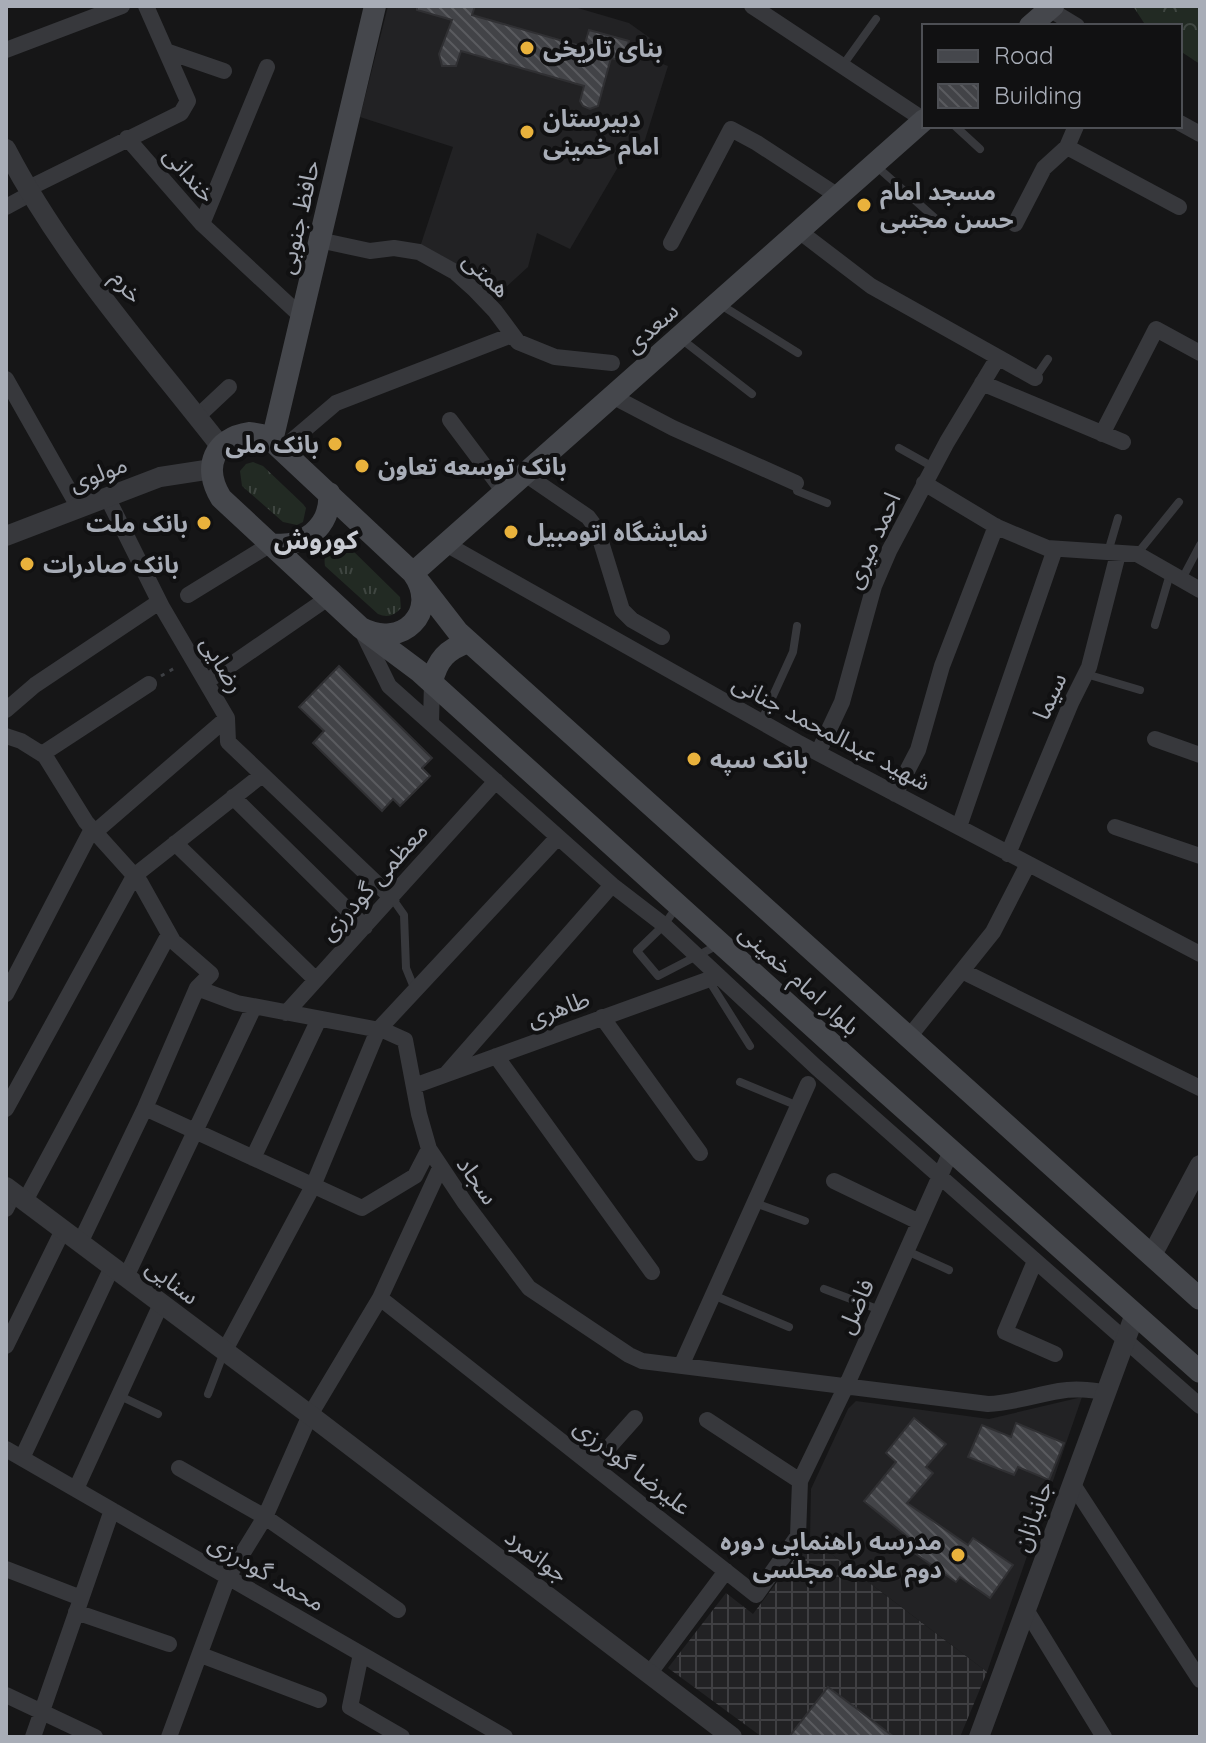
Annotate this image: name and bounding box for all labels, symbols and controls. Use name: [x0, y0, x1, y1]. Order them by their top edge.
legend: [922, 24, 1182, 128]
place label: بنای تاریخی: [543, 33, 663, 63]
marker: بنای تاریخی: [518, 39, 536, 57]
text: Road: [994, 40, 1054, 70]
text: Building: [994, 80, 1082, 110]
place label: دبیرستان امام خمینی: [543, 103, 659, 165]
marker: دبیرستان امام خمینی: [518, 123, 536, 141]
street label: خندانی: [157, 140, 223, 208]
street label: حافظ جنوبی: [270, 157, 326, 277]
place label: مسجد امام حسن مجتبی: [880, 176, 1014, 234]
marker: مسجد امام حسن مجتبی: [855, 196, 873, 214]
street label: همتی: [457, 245, 517, 303]
street label: خرم: [102, 263, 150, 311]
street label: سعدی: [618, 295, 684, 359]
place label: بانک ملی: [225, 429, 319, 459]
marker: بانک ملی: [326, 435, 344, 453]
street label: مولوی: [65, 448, 131, 498]
place label: بانک توسعه تعاون: [378, 451, 567, 481]
marker: بانک توسعه تعاون: [353, 457, 371, 475]
street label: احمد میری: [837, 487, 907, 593]
place label: بانک ملت: [86, 508, 188, 538]
marker: بانک ملت: [195, 514, 213, 532]
place label: نمایشگاه اتومبیل: [527, 517, 708, 547]
district label: کوروش: [274, 523, 360, 556]
marker: نمایشگاه اتومبیل: [502, 523, 520, 541]
place label: بانک صادرات: [43, 549, 179, 579]
marker: بانک صادرات: [18, 555, 36, 573]
street label: رضایی: [194, 630, 252, 698]
street label: شهید عبدالمحمد جنانی: [728, 667, 936, 797]
street label: سیما: [1025, 668, 1073, 724]
place label: بانک سپه: [710, 744, 808, 776]
marker: بانک سپه: [685, 750, 703, 768]
street label: معظمی گودرزی: [312, 816, 434, 946]
street label: بلوار امام خمینی: [731, 917, 867, 1044]
street label: طاهری: [522, 983, 594, 1033]
street label: سجاد: [451, 1150, 505, 1210]
street label: سنایی: [140, 1251, 206, 1311]
street label: فاضل: [830, 1274, 880, 1338]
street label: علیرضا گودرزی: [568, 1411, 698, 1521]
street label: جانبازان: [1005, 1476, 1059, 1556]
street label: جوانمرد: [499, 1521, 575, 1589]
place label: مدرسه راهنمایی دوره دوم علامه مجلسی: [720, 1526, 942, 1588]
street label: محمد گودرزی: [203, 1527, 331, 1617]
marker: مدرسه راهنمایی دوره دوم علامه مجلسی: [949, 1546, 967, 1564]

